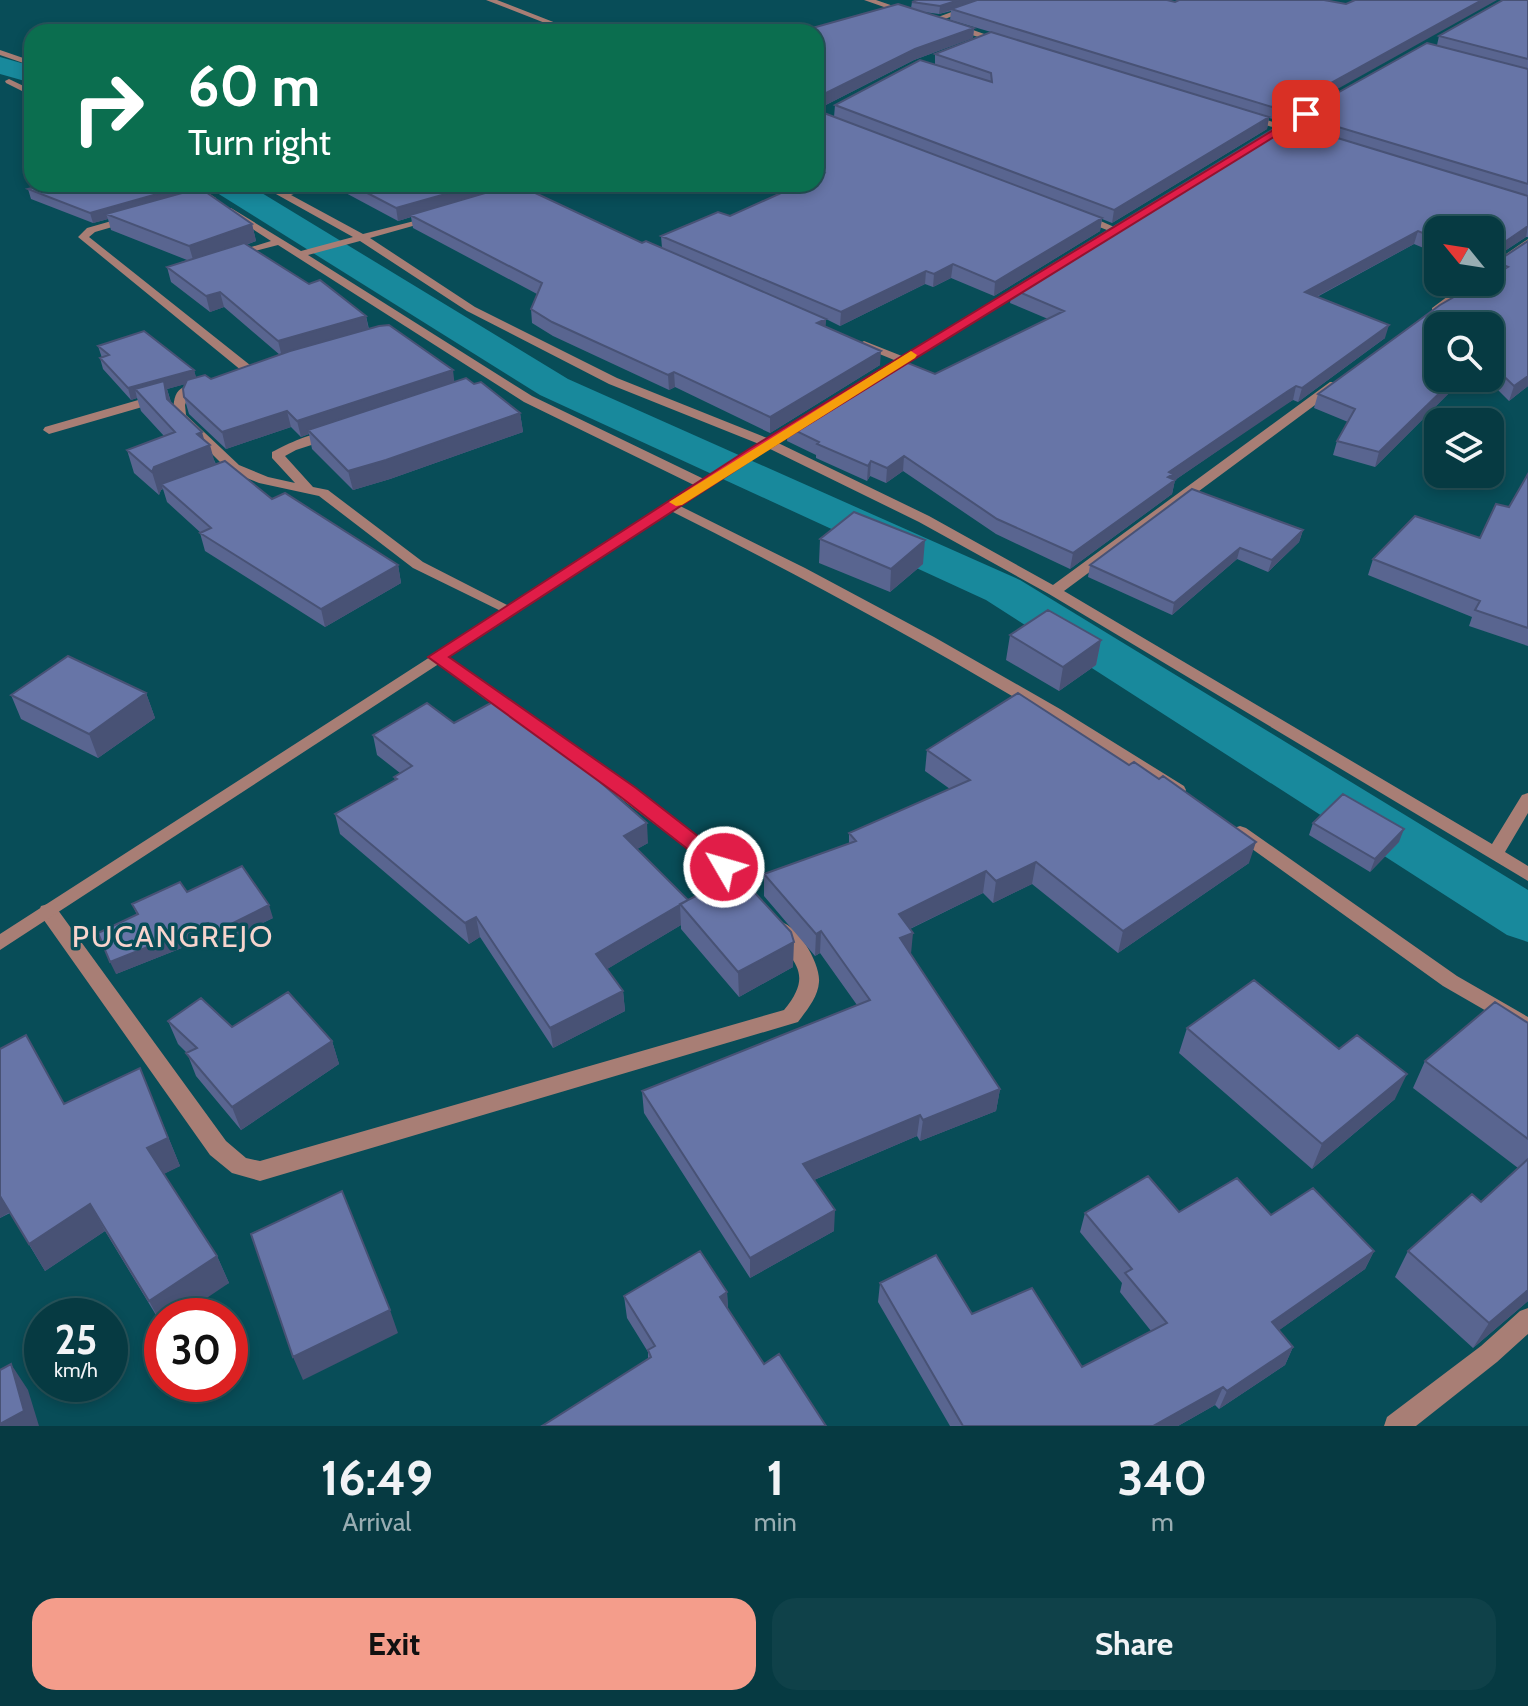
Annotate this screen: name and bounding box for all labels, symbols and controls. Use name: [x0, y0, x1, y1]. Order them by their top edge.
text: 60 m: [188, 52, 320, 120]
icon: right: [56, 56, 160, 160]
pin: [1272, 80, 1340, 148]
icon: arrive: [1284, 92, 1328, 136]
text: Turn right: [188, 120, 331, 164]
north arrow: [1424, 216, 1504, 296]
map controls: [1424, 216, 1504, 488]
button: search: [1424, 312, 1504, 392]
button: layers: [1424, 408, 1504, 488]
position arrow: [682, 825, 766, 909]
district label: PUCANGREJO: [72, 918, 274, 955]
speed limit sign: 30: [144, 1298, 248, 1402]
text: 25: [55, 1315, 97, 1364]
text: km/h: [54, 1358, 98, 1382]
text: 16:49: [321, 1449, 433, 1507]
text: 1: [766, 1449, 784, 1507]
text: 340: [1118, 1449, 1207, 1507]
text: Arrival: [342, 1506, 412, 1538]
text: min: [754, 1506, 797, 1538]
text: m: [1151, 1506, 1174, 1538]
button: Exit: [32, 1598, 756, 1690]
button: Share: [772, 1598, 1496, 1690]

